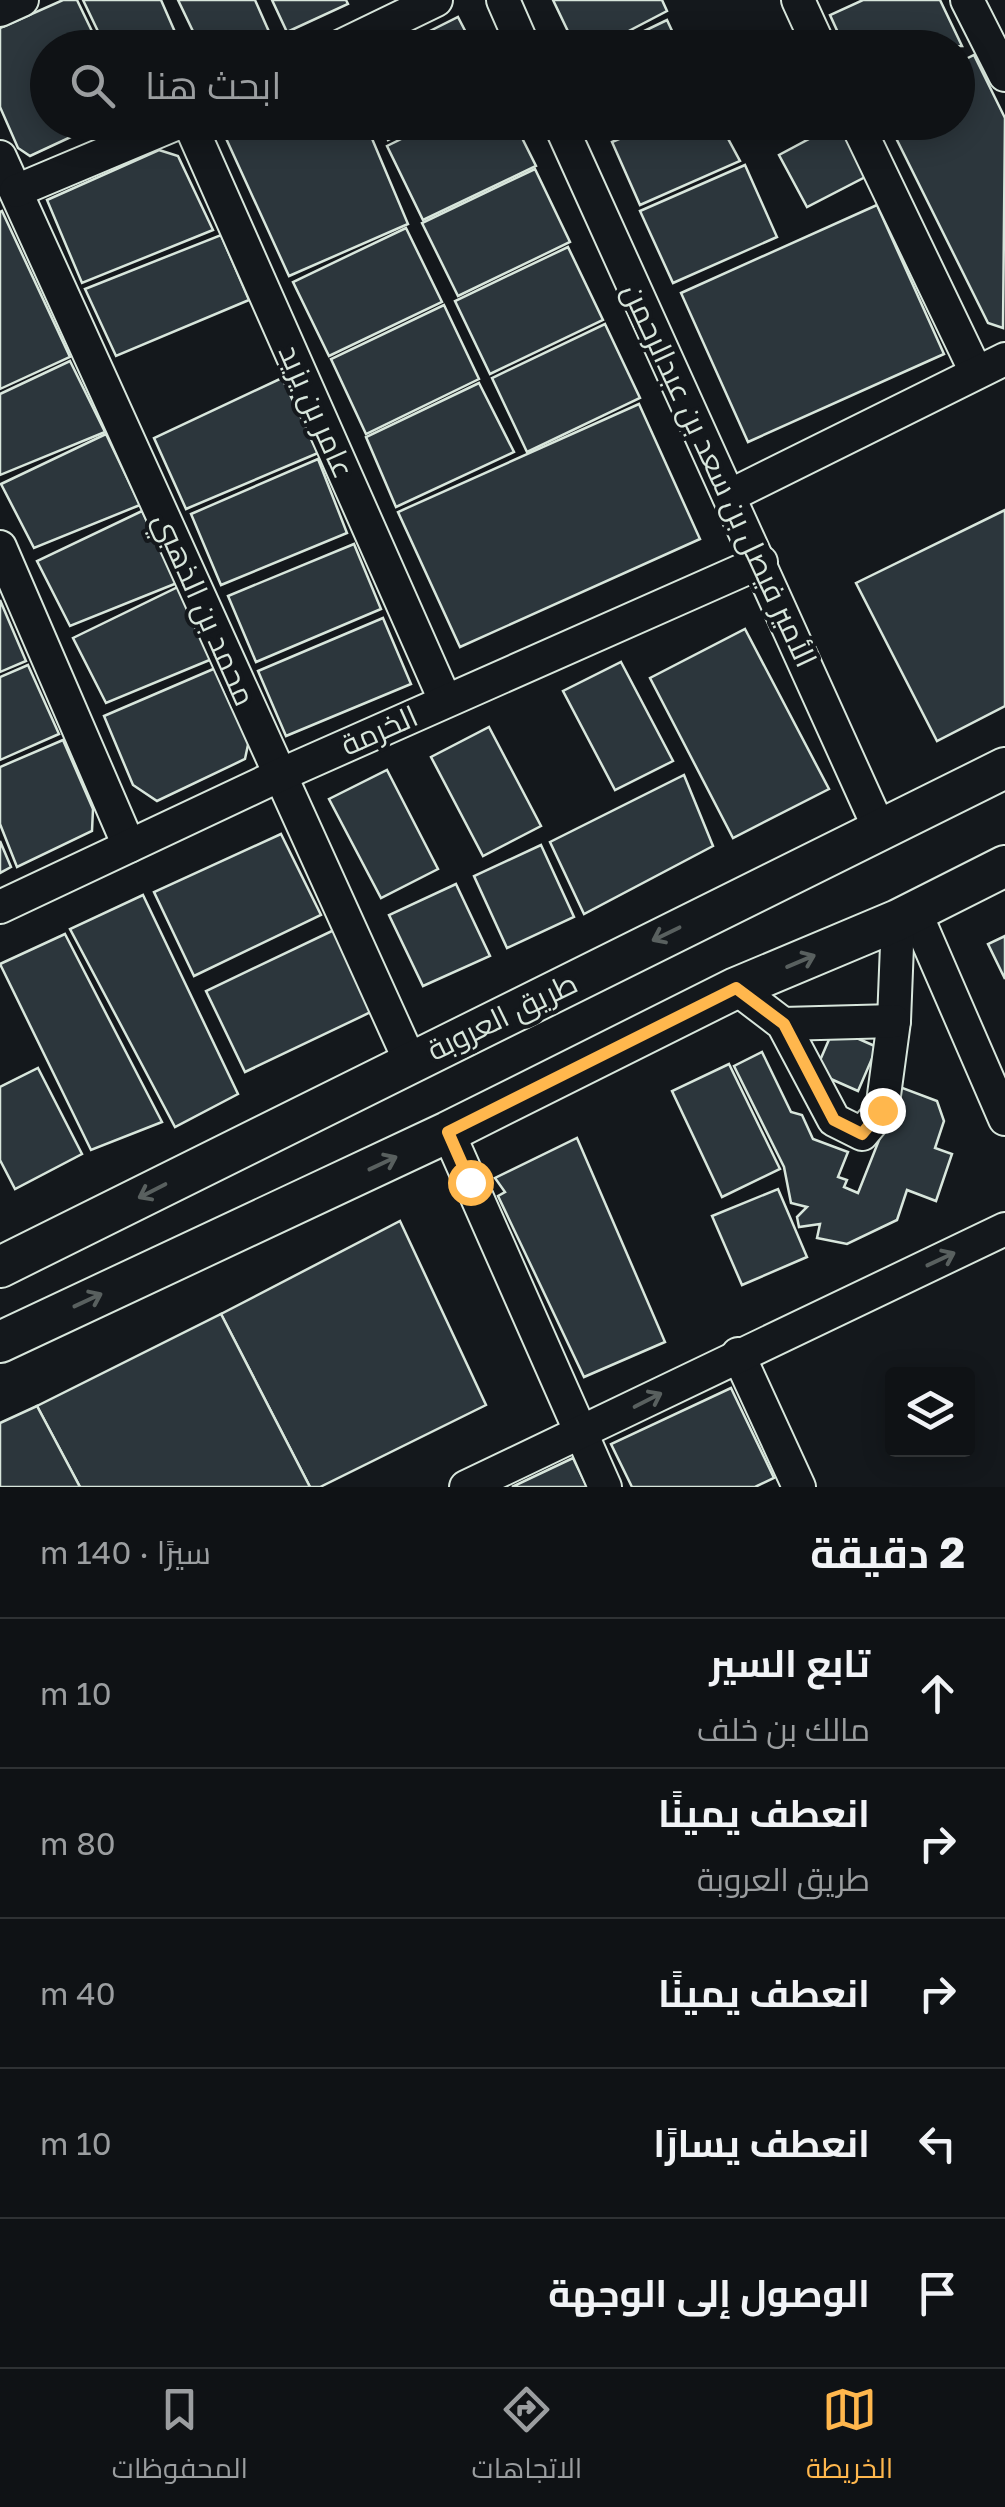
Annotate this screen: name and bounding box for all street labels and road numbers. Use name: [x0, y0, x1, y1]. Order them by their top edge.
street label: الأمير فيصل بن سعد بن عبدالرحمن: [614, 277, 825, 673]
street label: عامر بن يزيد: [271, 339, 362, 484]
street label: محمد بن الذهبي: [141, 507, 264, 713]
street label: الخرمة: [335, 697, 423, 763]
street label: طريق العروبة: [421, 964, 583, 1069]

